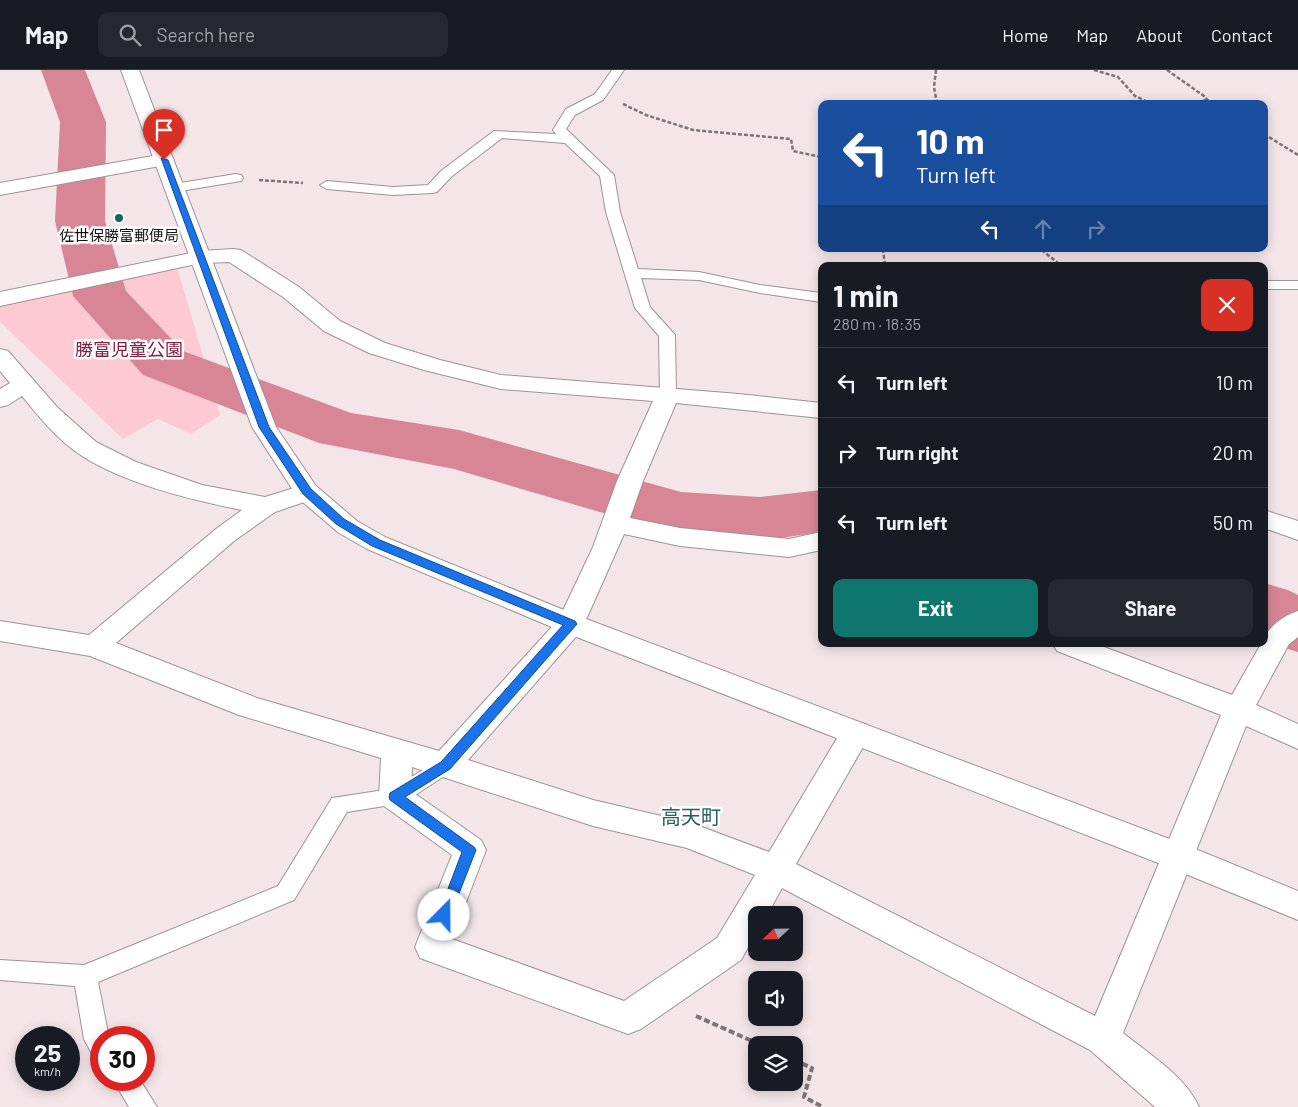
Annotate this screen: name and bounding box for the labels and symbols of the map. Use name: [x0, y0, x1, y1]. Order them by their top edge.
pin: [143, 109, 185, 160]
marker: 佐世保勝富郵便局: [113, 212, 125, 224]
place label: 佐世保勝富郵便局: [59, 226, 179, 244]
park label: 勝富児童公園: [75, 338, 183, 360]
district label: 高天町: [661, 804, 721, 828]
position arrow: [417, 888, 469, 940]
north arrow: [748, 906, 802, 961]
speed limit sign: 30: [90, 1026, 155, 1091]

